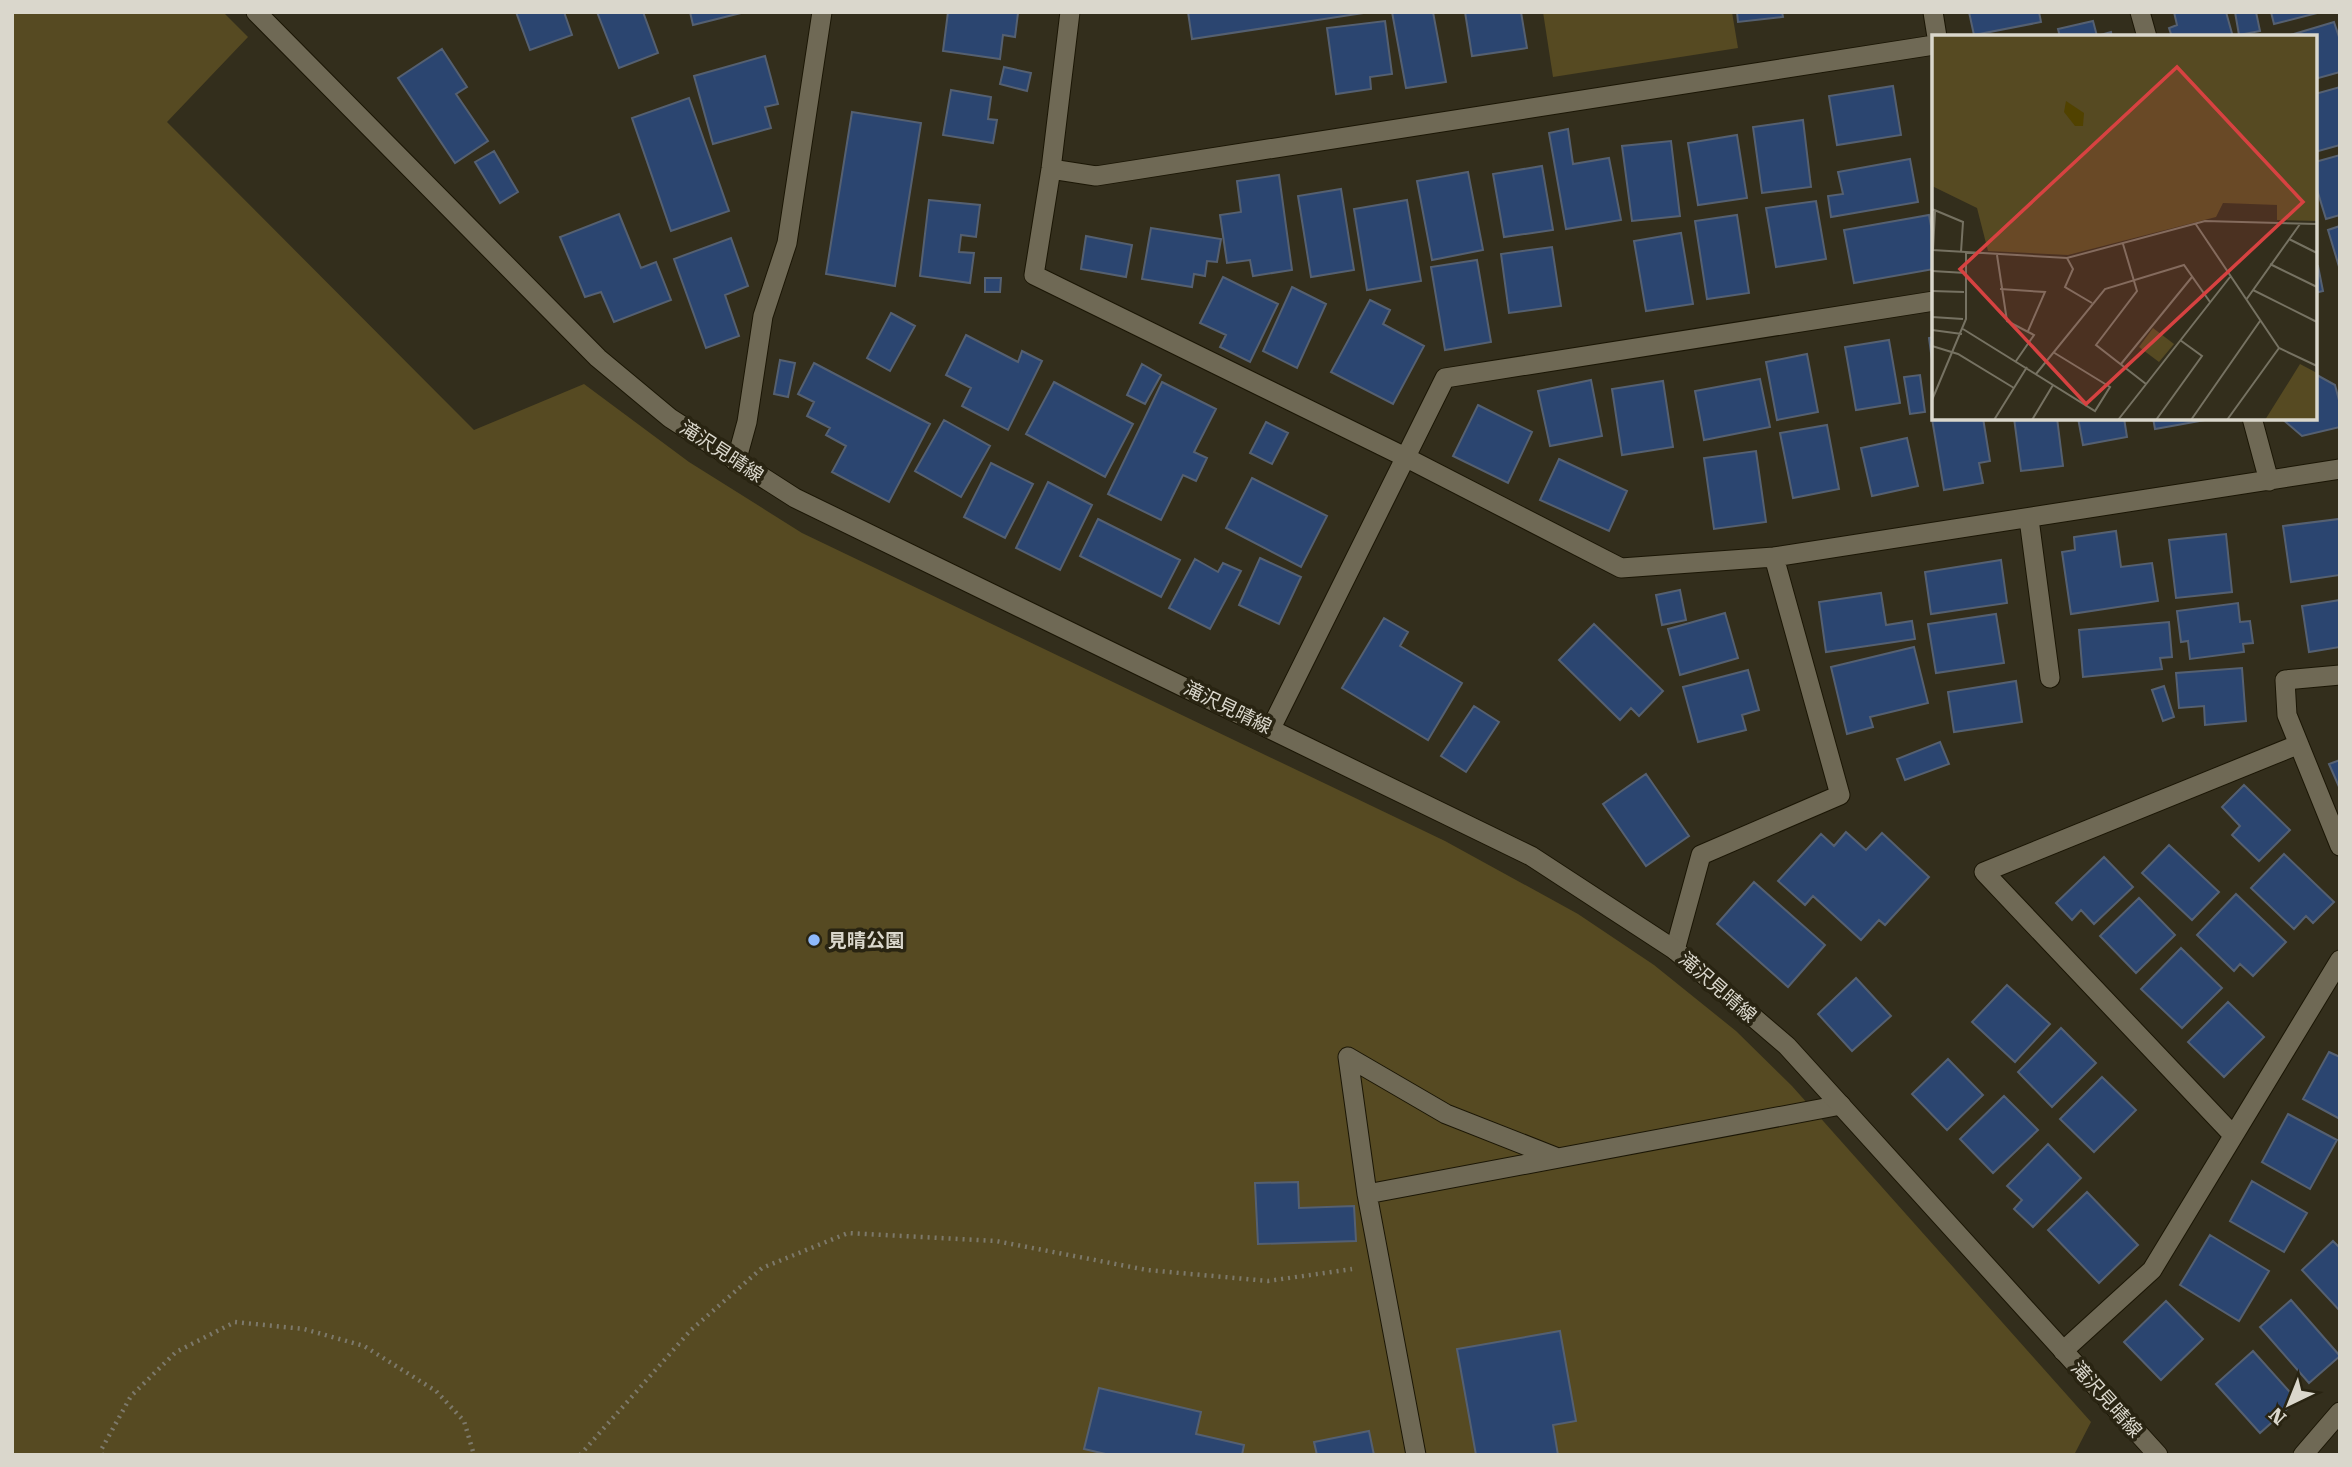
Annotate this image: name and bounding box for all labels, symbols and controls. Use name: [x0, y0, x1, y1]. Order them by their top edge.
inset map: [1932, 35, 2317, 420]
street label: 滝沢見晴線: [676, 416, 768, 487]
street label: 滝沢見晴線: [1180, 676, 1276, 739]
place label: 見晴公園: [828, 929, 904, 952]
marker: 見晴公園: [806, 932, 822, 948]
street label: 滝沢見晴線: [1674, 948, 1761, 1027]
street label: 滝沢見晴線: [2066, 1356, 2147, 1442]
north arrow: [2254, 1369, 2324, 1439]
text: N: [2264, 1402, 2291, 1429]

